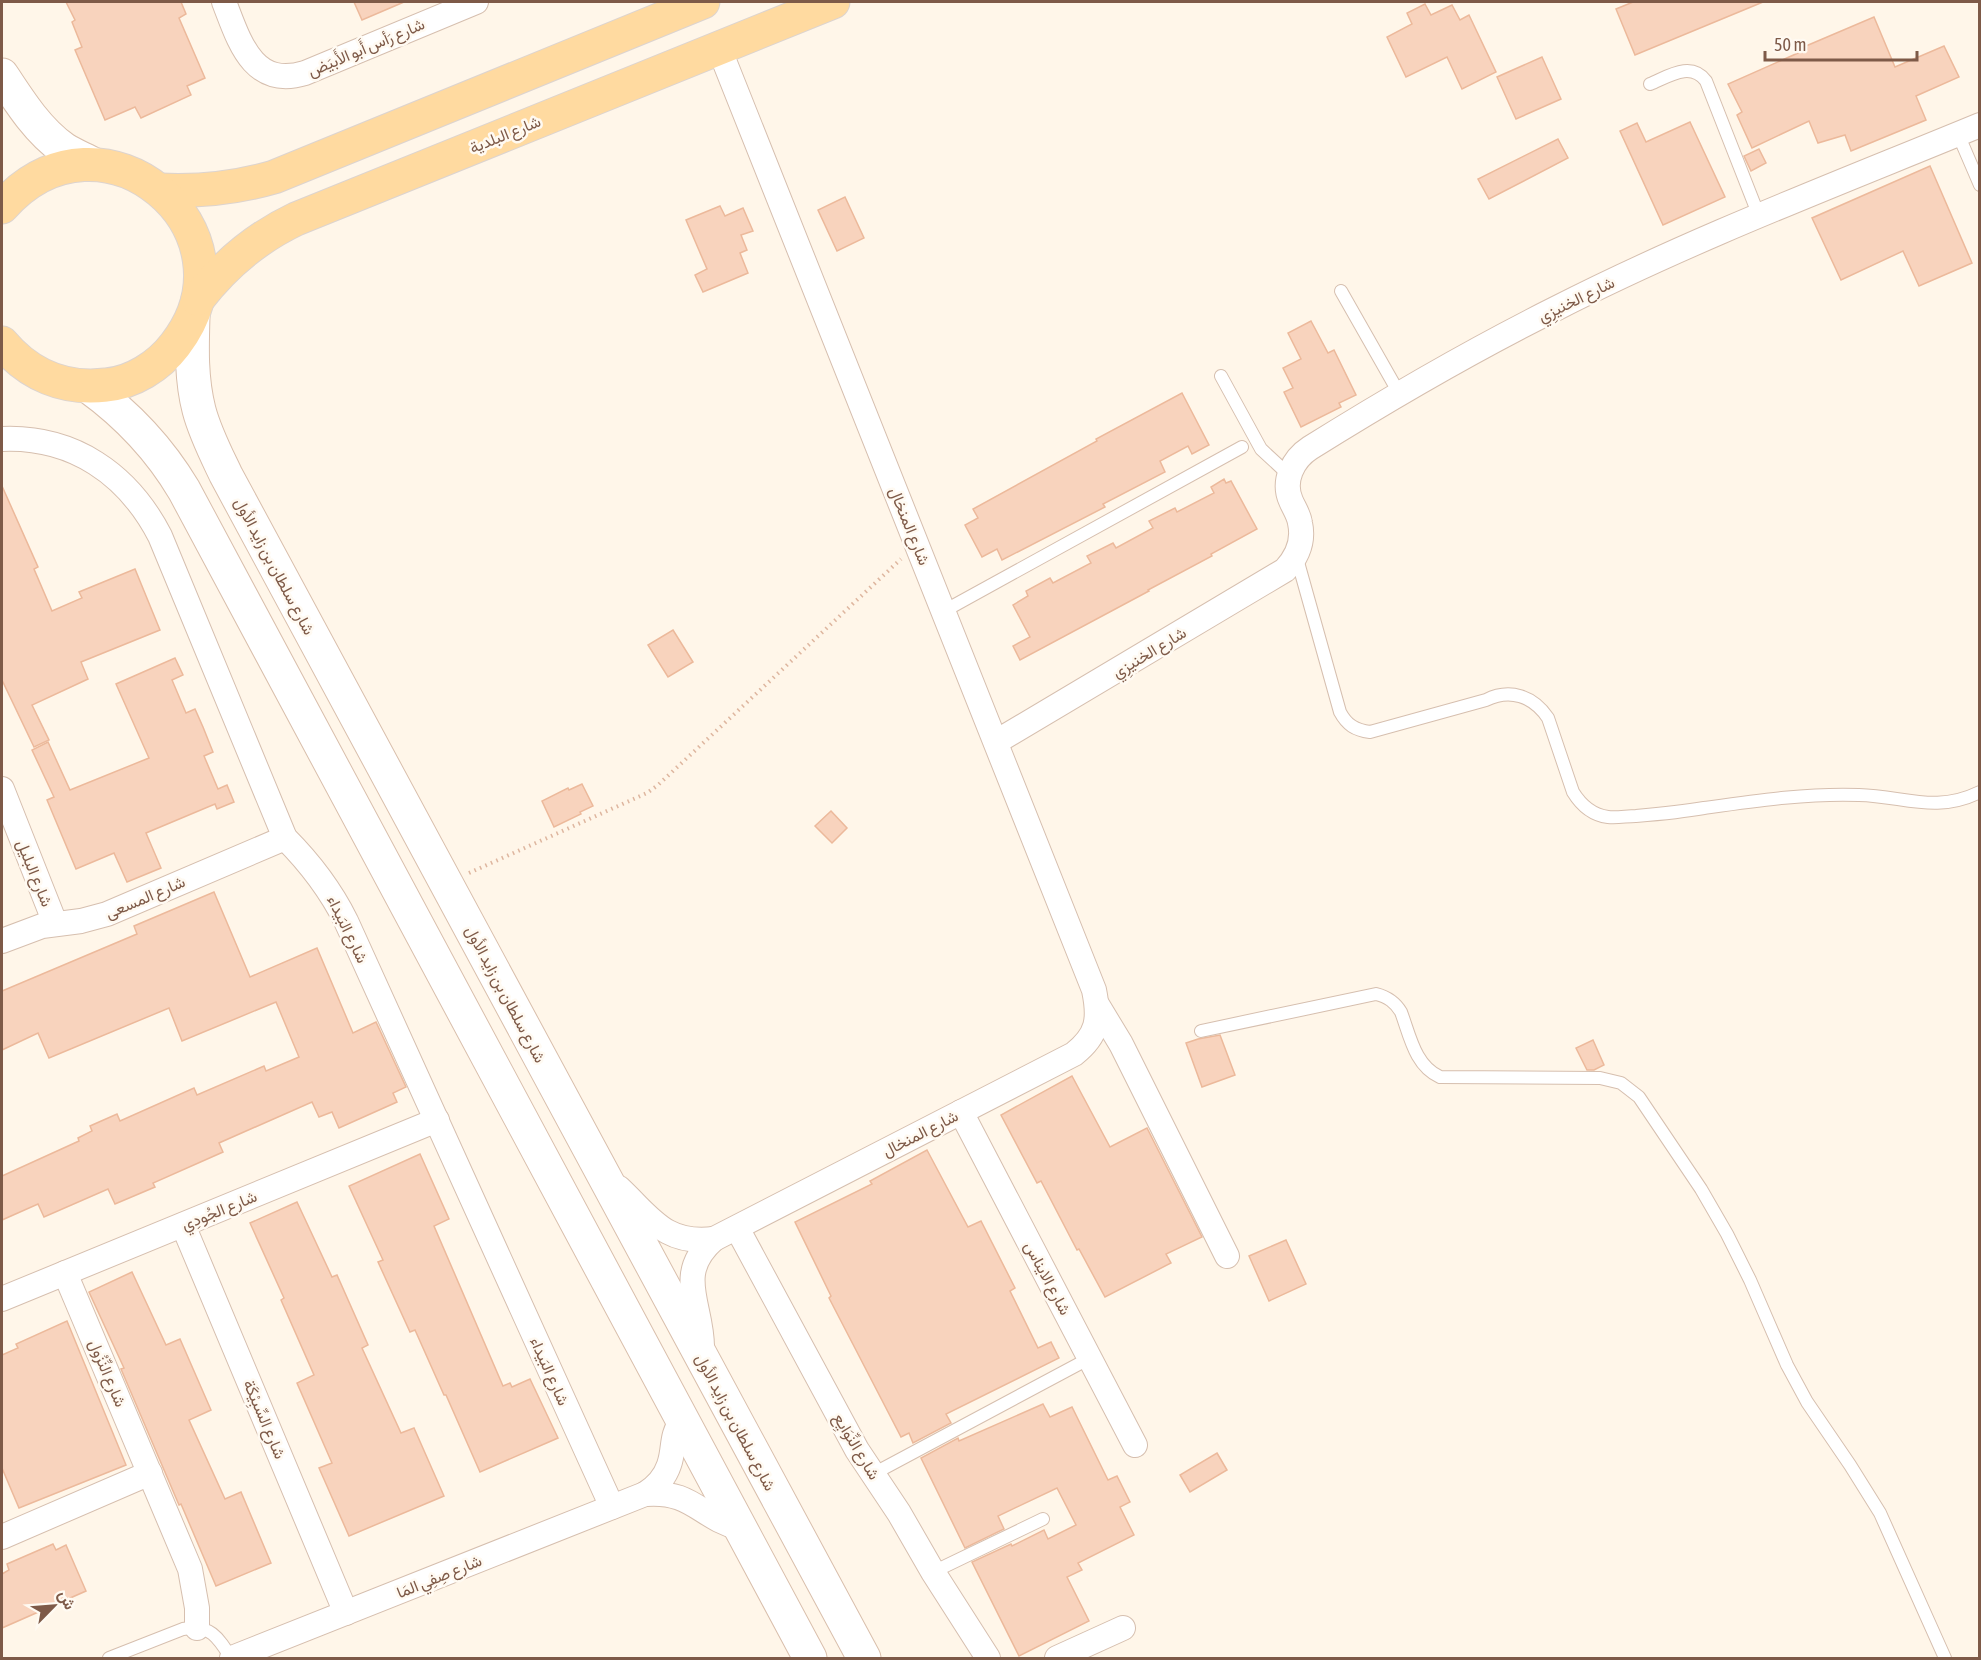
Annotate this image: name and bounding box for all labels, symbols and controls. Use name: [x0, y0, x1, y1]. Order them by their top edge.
street label: شارع رَأس أَبو الأَبيَض: [304, 12, 428, 82]
scale bar: [1765, 24, 1916, 62]
text: 50 m: [1774, 34, 1806, 55]
street label: شارع البلدية: [467, 112, 544, 159]
street label: شارع الخنيزِي: [1535, 273, 1619, 330]
street label: شارع المنخال: [883, 484, 934, 569]
street label: شارع سلطان بن زايد الأول: [229, 494, 319, 639]
street label: شارع الخنيزِي: [1109, 623, 1192, 685]
street label: شارع البليل: [11, 837, 57, 910]
street label: شارع المسعى: [102, 872, 189, 925]
street label: شارع البَيداء: [321, 892, 372, 967]
street label: شارع سلطان بن زايد الأول: [460, 922, 550, 1067]
street label: شارع المنخال: [879, 1106, 962, 1162]
street label: شارع الجُودِي: [179, 1187, 261, 1238]
street label: شارع الايناس: [1018, 1238, 1075, 1319]
street label: شارع البَيداء: [524, 1334, 573, 1409]
street label: شارع النِّزُول: [83, 1337, 130, 1411]
street label: شارع سلطان بن زايد الأول: [690, 1350, 780, 1495]
street label: شارع السِّبِيْكَة: [237, 1377, 290, 1463]
street label: شارع النِّوَايِع: [827, 1409, 884, 1484]
street label: شارع صِفِي المَا: [394, 1551, 486, 1606]
north arrow: [24, 1576, 84, 1636]
text: ش: [54, 1587, 80, 1613]

